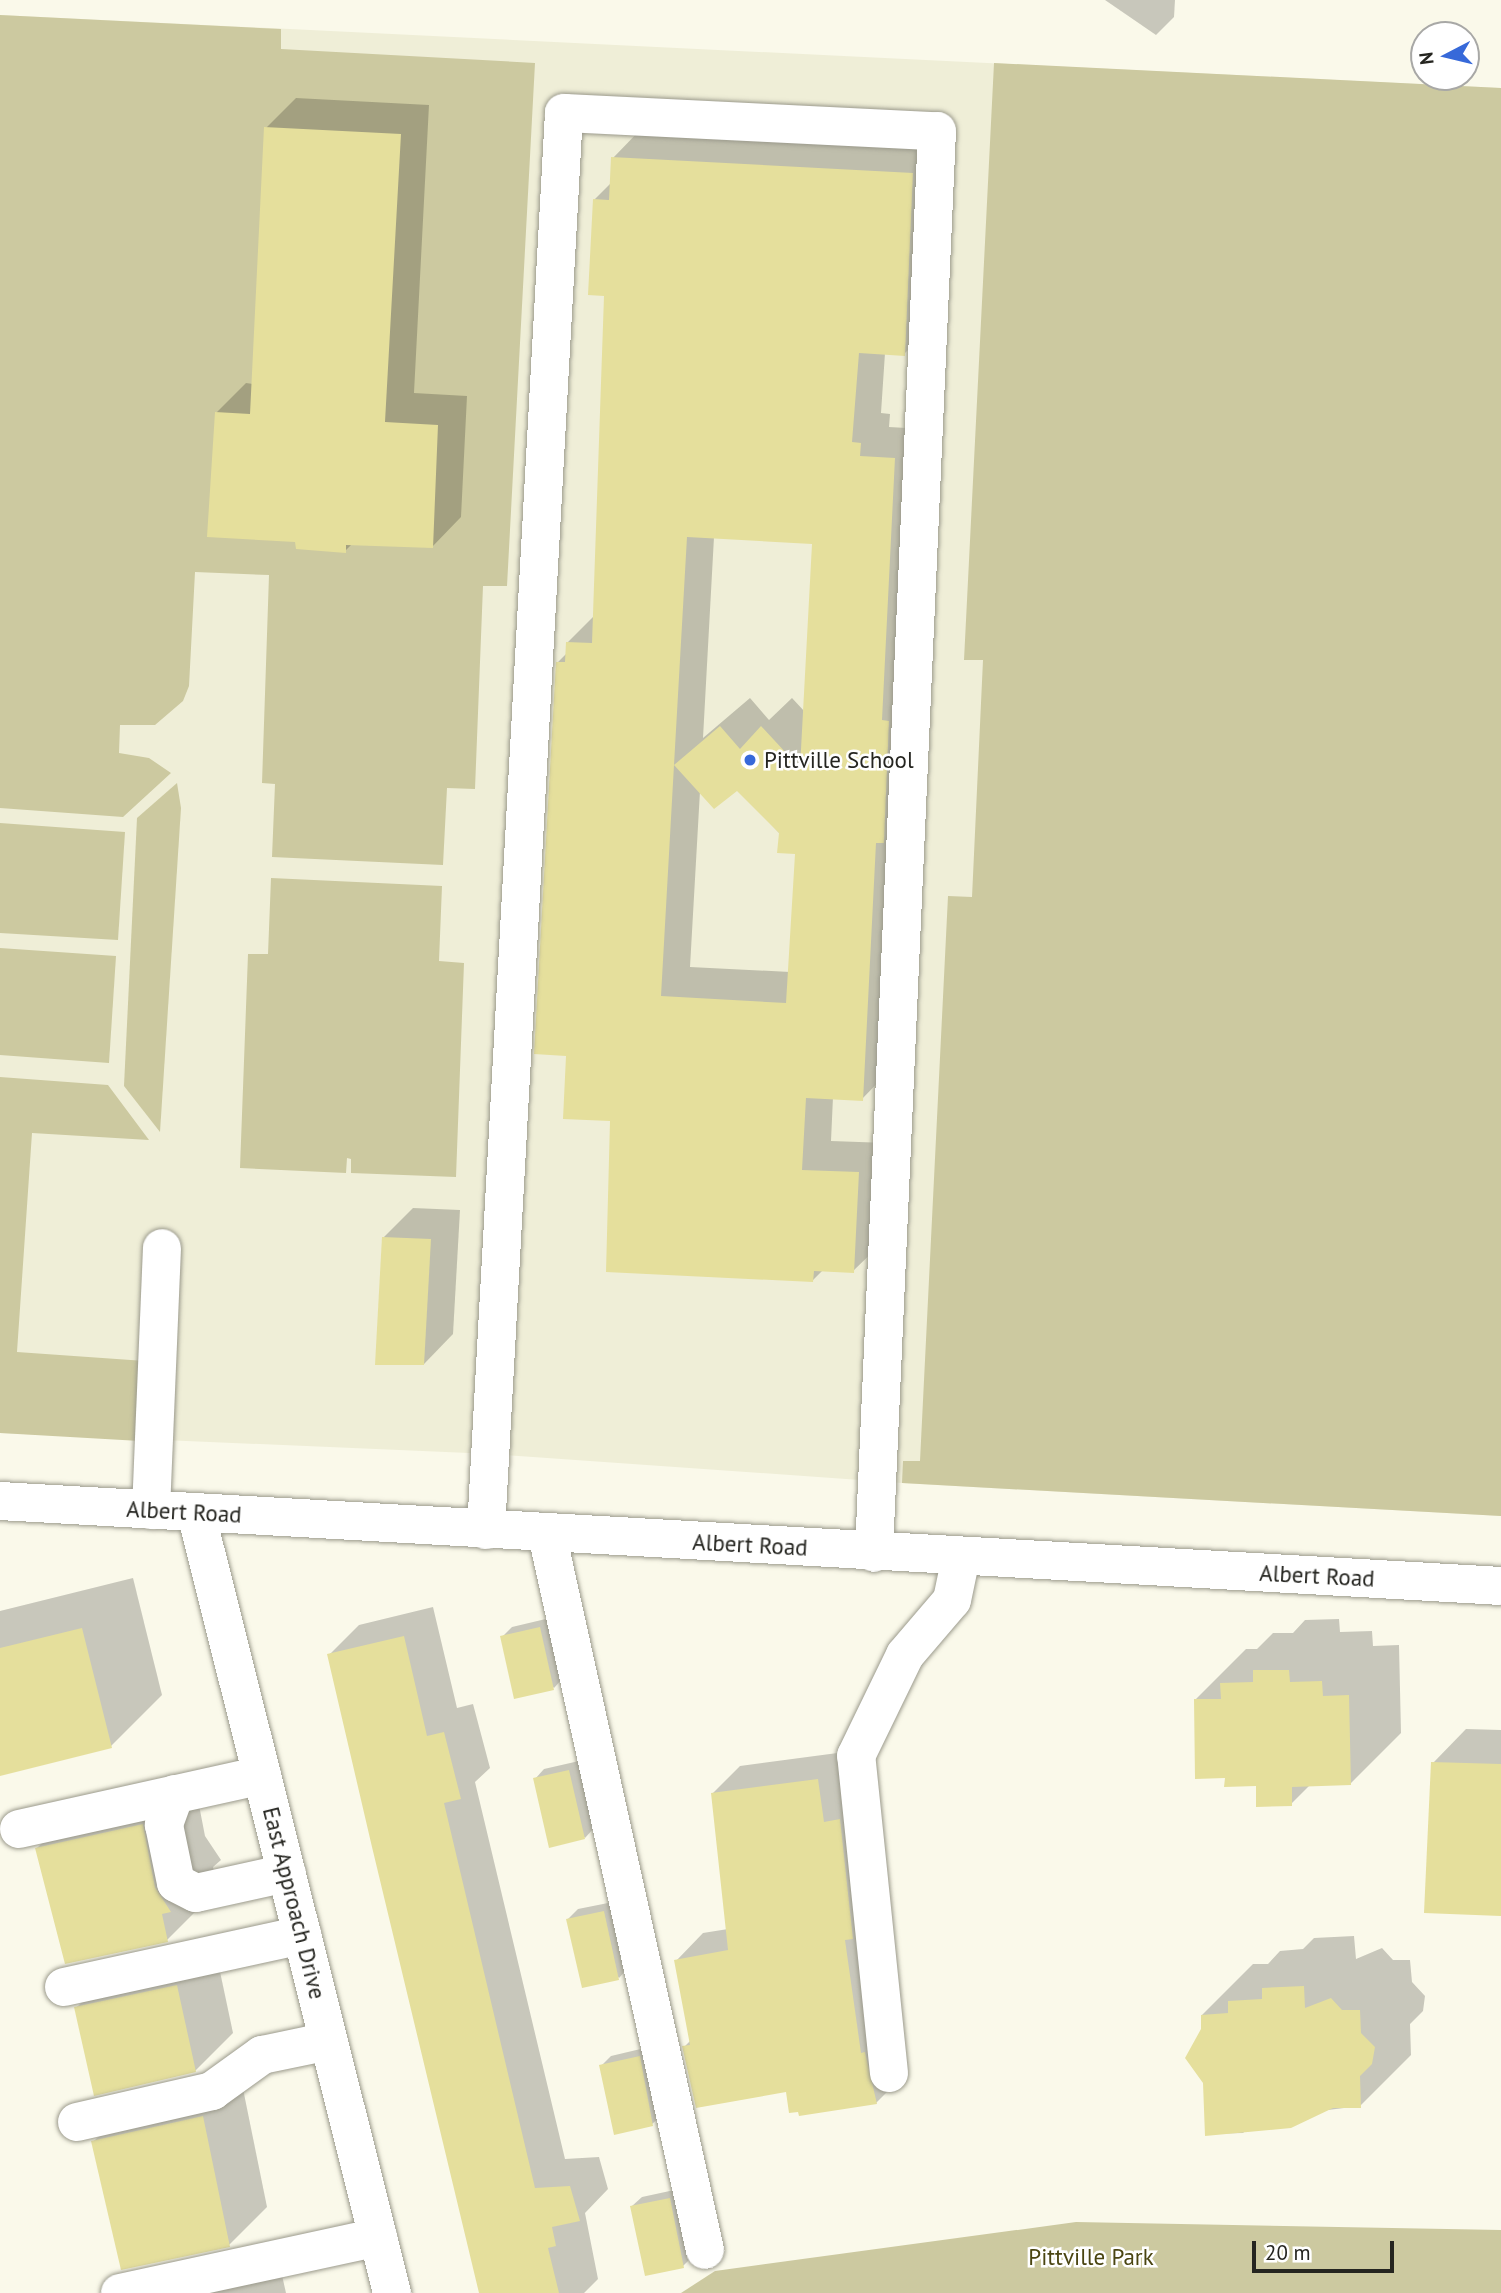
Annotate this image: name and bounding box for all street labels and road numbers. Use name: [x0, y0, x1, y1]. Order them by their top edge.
street label: Albert Road: [126, 1495, 242, 1529]
street label: Albert Road: [692, 1528, 808, 1562]
street label: Albert Road: [1259, 1559, 1375, 1593]
street label: East Approach Drive: [257, 1804, 331, 2002]

